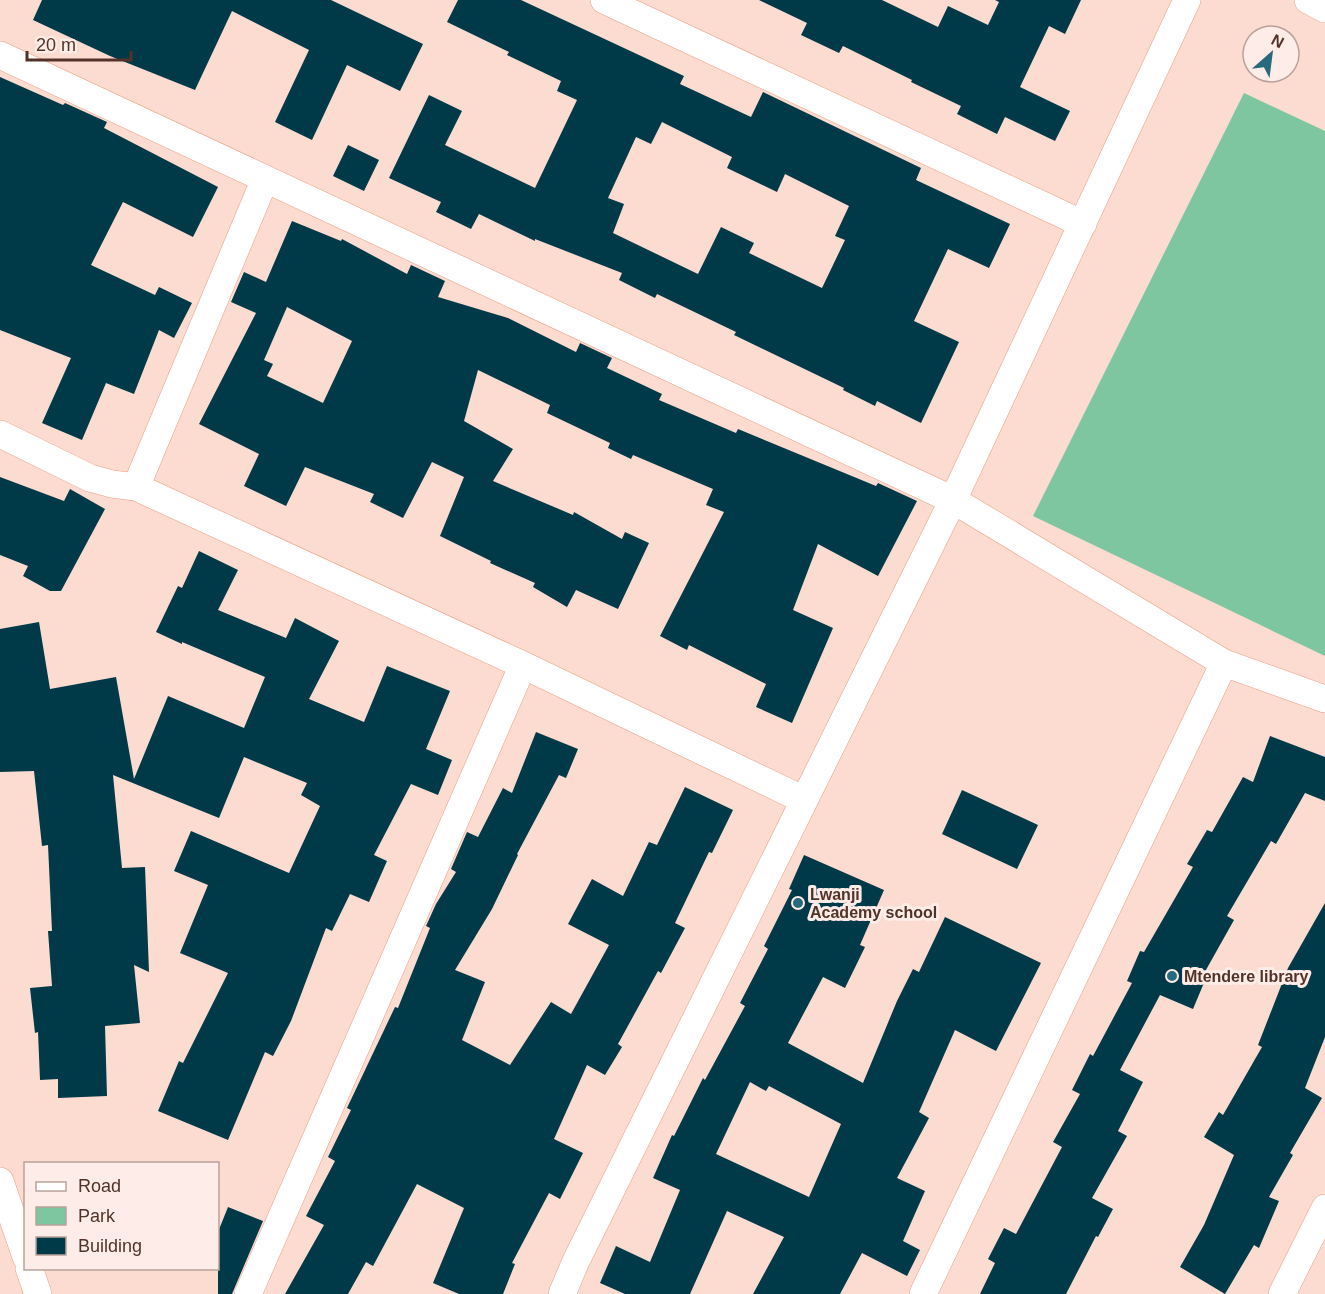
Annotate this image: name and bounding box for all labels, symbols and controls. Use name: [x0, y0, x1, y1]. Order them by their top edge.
scale bar: [27, 24, 130, 62]
north arrow: [1241, 24, 1301, 84]
text: N: [1269, 31, 1287, 51]
text: 20 m: [36, 35, 76, 55]
place label: Lwanji Academy school: [810, 886, 937, 921]
marker: Lwanji Academy school: [791, 896, 805, 910]
place label: Mtendere library: [1184, 968, 1309, 985]
marker: Mtendere library: [1165, 969, 1179, 983]
legend: [24, 1162, 219, 1270]
text: Road: [78, 1176, 121, 1196]
text: Park: [78, 1206, 116, 1226]
text: Building: [78, 1236, 142, 1256]

